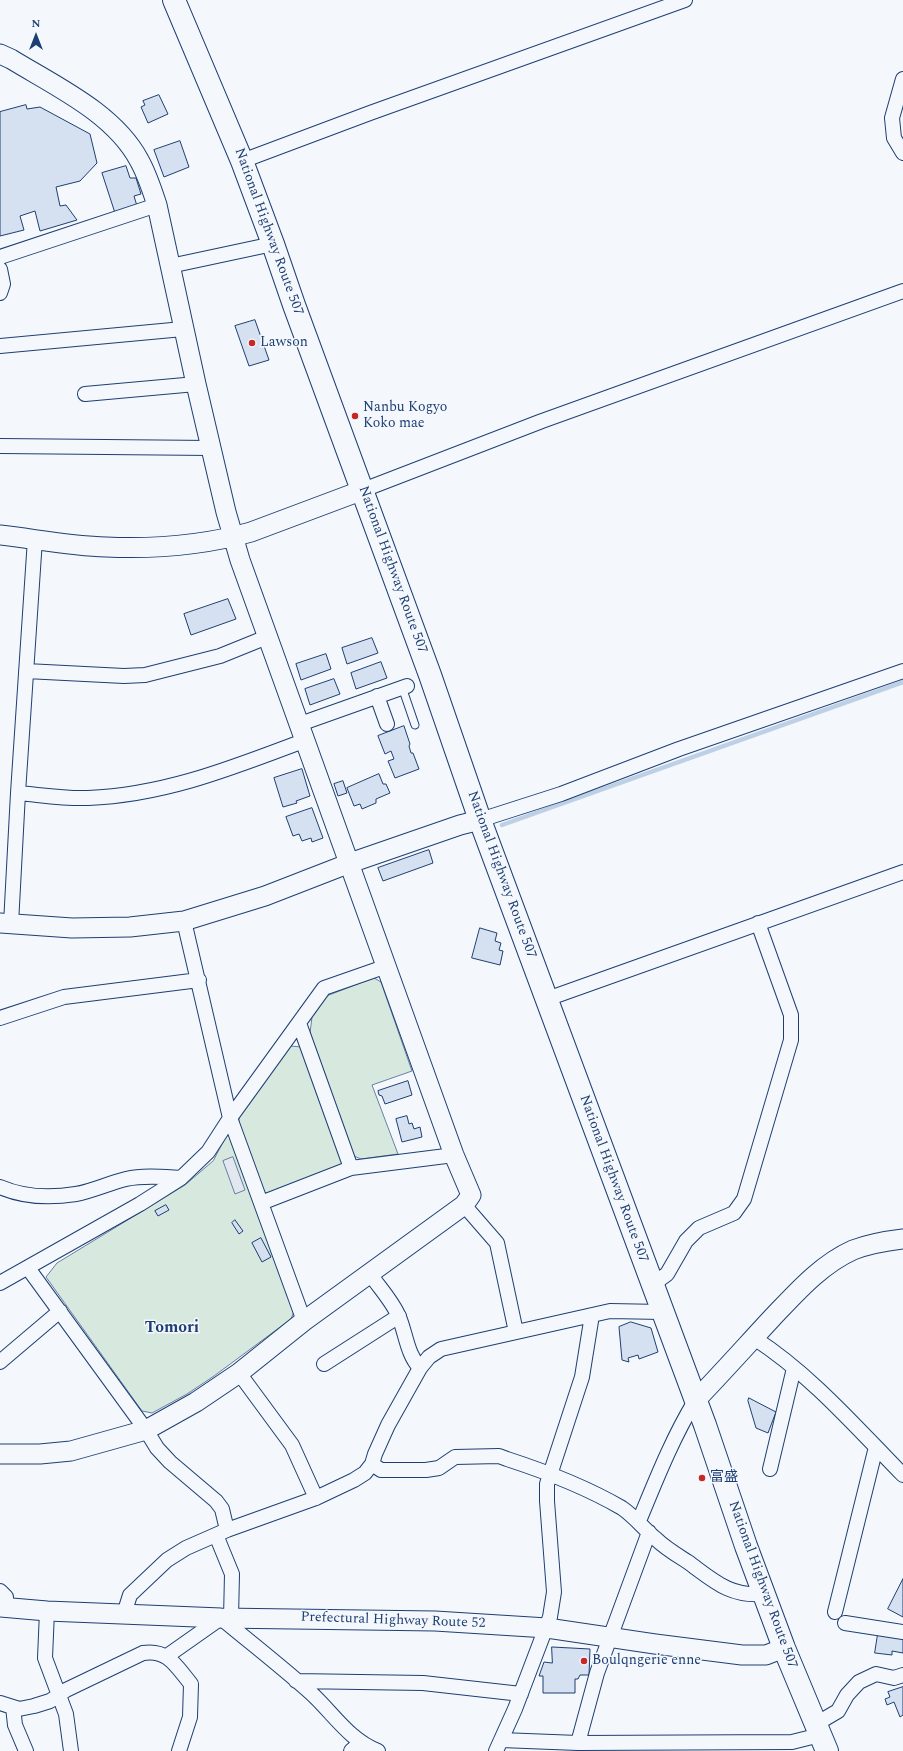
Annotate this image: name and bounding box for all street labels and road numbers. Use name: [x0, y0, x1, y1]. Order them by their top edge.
street label: National Highway Route 507: [230, 146, 306, 318]
street label: National Highway Route 507: [354, 484, 430, 656]
street label: National Highway Route 507: [463, 789, 539, 961]
street label: National Highway Route 507: [575, 1093, 651, 1265]
street label: National Highway Route 507: [724, 1499, 800, 1671]
street label: Prefectural Highway Route 52: [300, 1609, 486, 1633]

